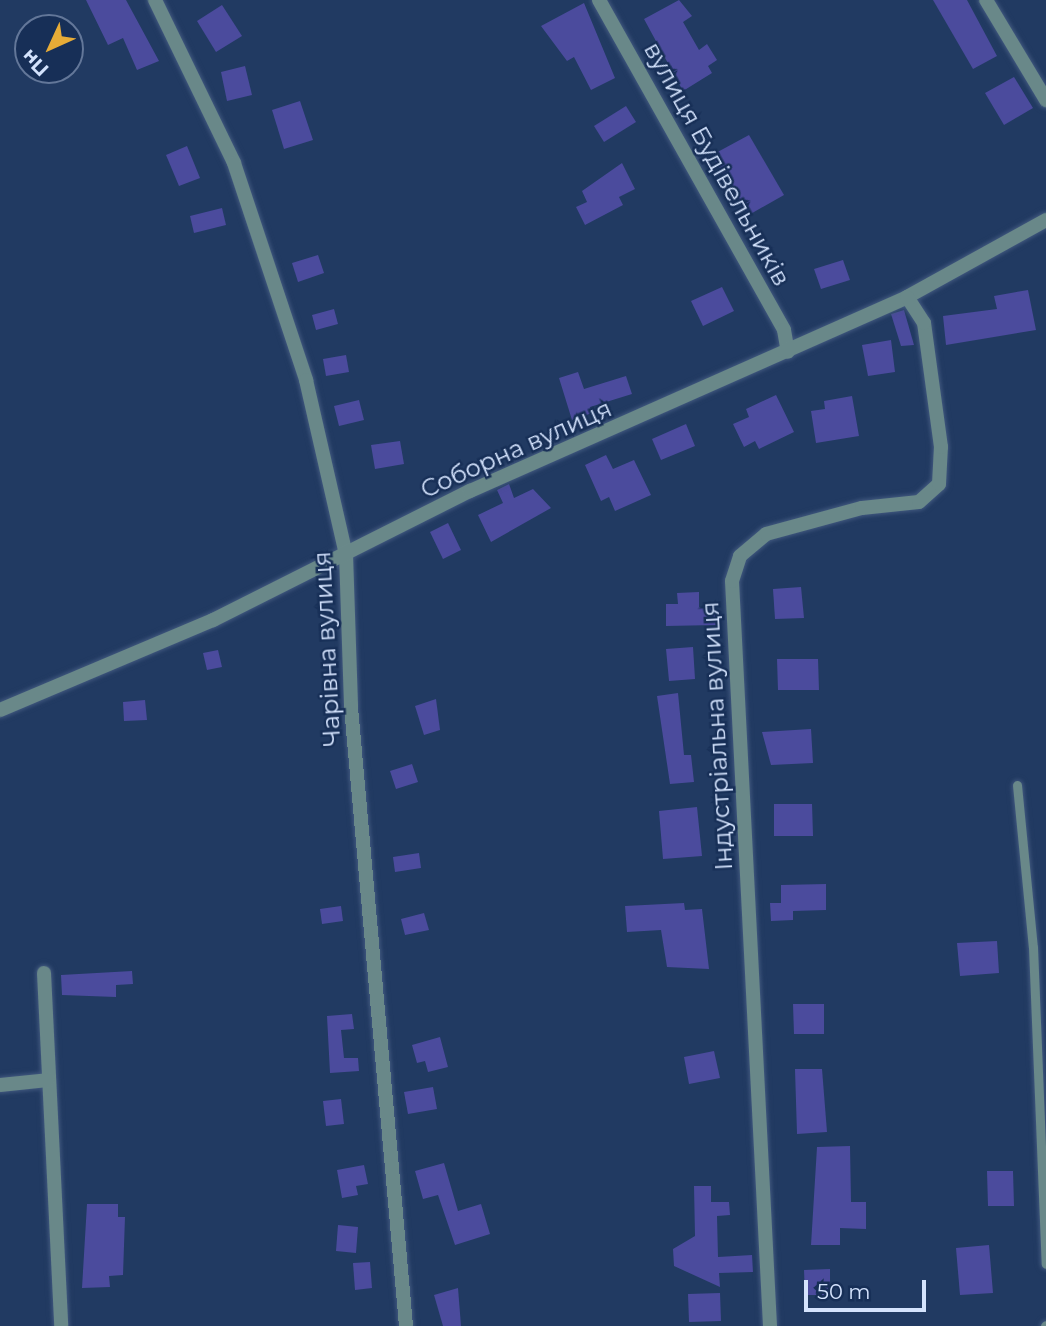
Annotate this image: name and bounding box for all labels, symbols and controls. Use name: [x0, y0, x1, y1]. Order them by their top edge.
north arrow: [14, 14, 84, 84]
street label: вулиця Будівельників: [638, 37, 796, 291]
text: Пн: [17, 45, 53, 81]
street label: Соборна вулиця: [416, 394, 616, 504]
street label: Чарівна вулиця: [308, 551, 346, 747]
street label: Індустріальна вулиця: [696, 601, 738, 871]
scale bar: [808, 1266, 930, 1310]
text: 50 m: [817, 1279, 871, 1304]

